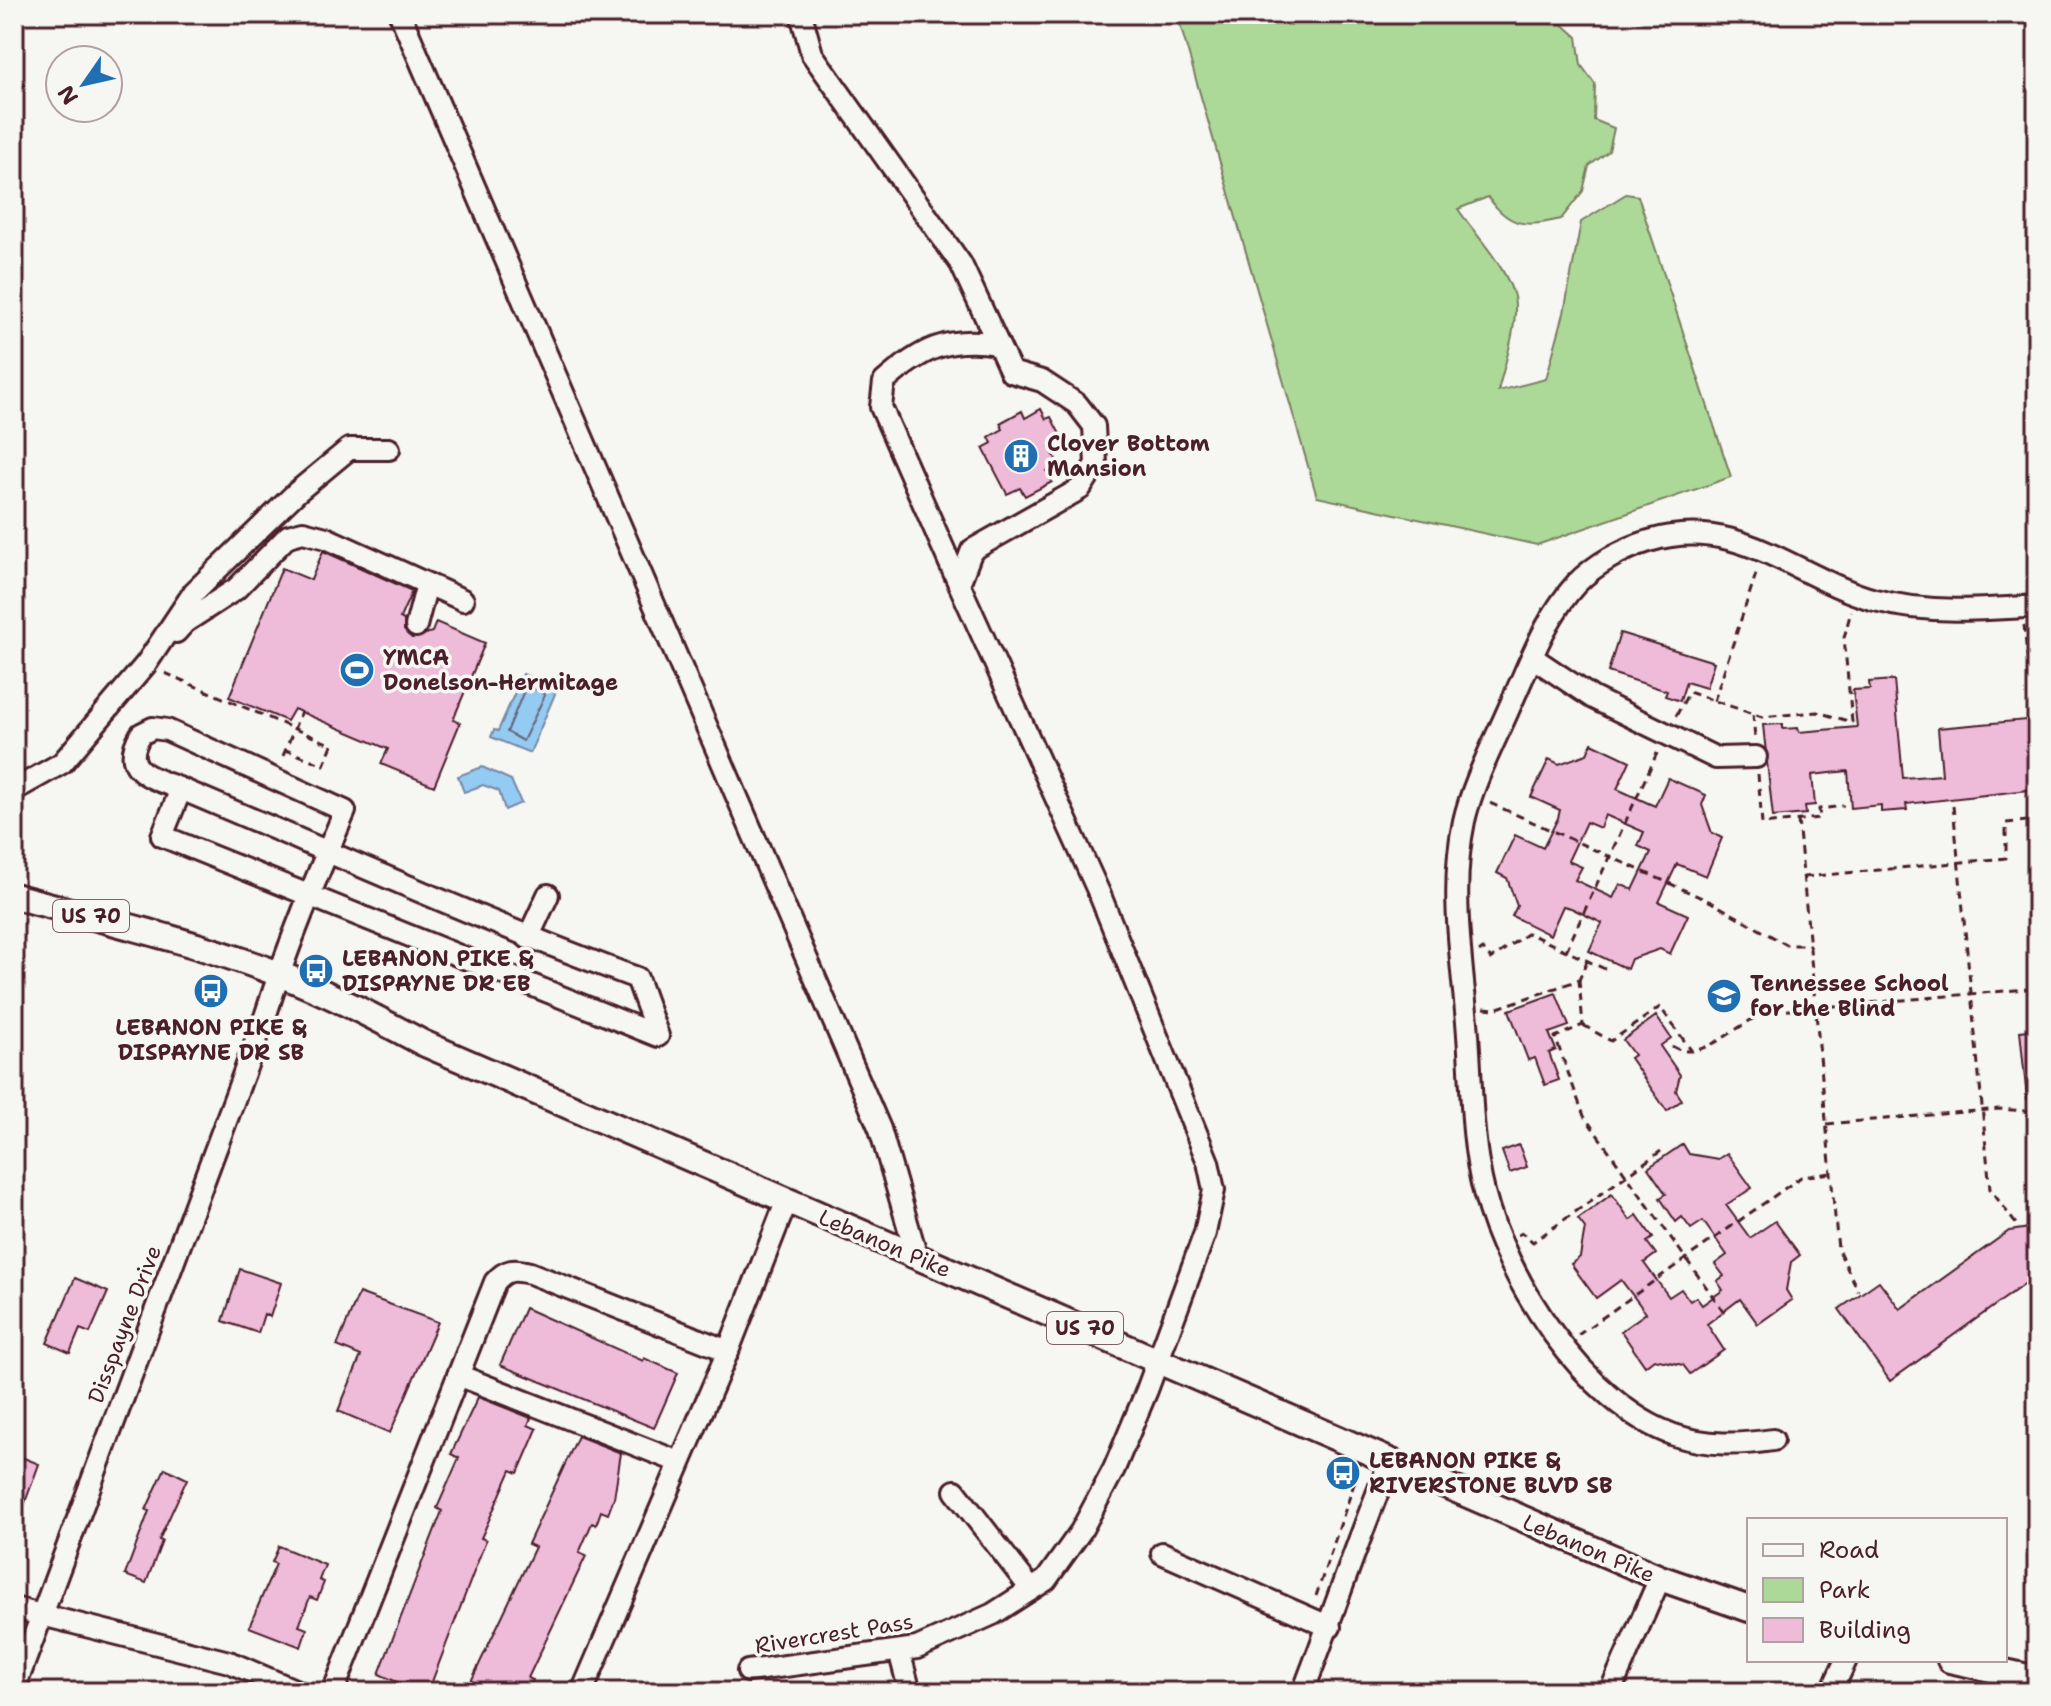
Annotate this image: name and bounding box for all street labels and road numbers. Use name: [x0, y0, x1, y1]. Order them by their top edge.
road number: US 70: [53, 900, 129, 932]
street label: Lebanon Pike: [814, 1203, 955, 1284]
street label: Disspayne Drive: [81, 1241, 168, 1407]
road number: US 70: [1047, 1312, 1123, 1344]
street label: Lebanon Pike: [1518, 1508, 1659, 1589]
street label: Rivercrest Pass: [753, 1607, 915, 1660]

